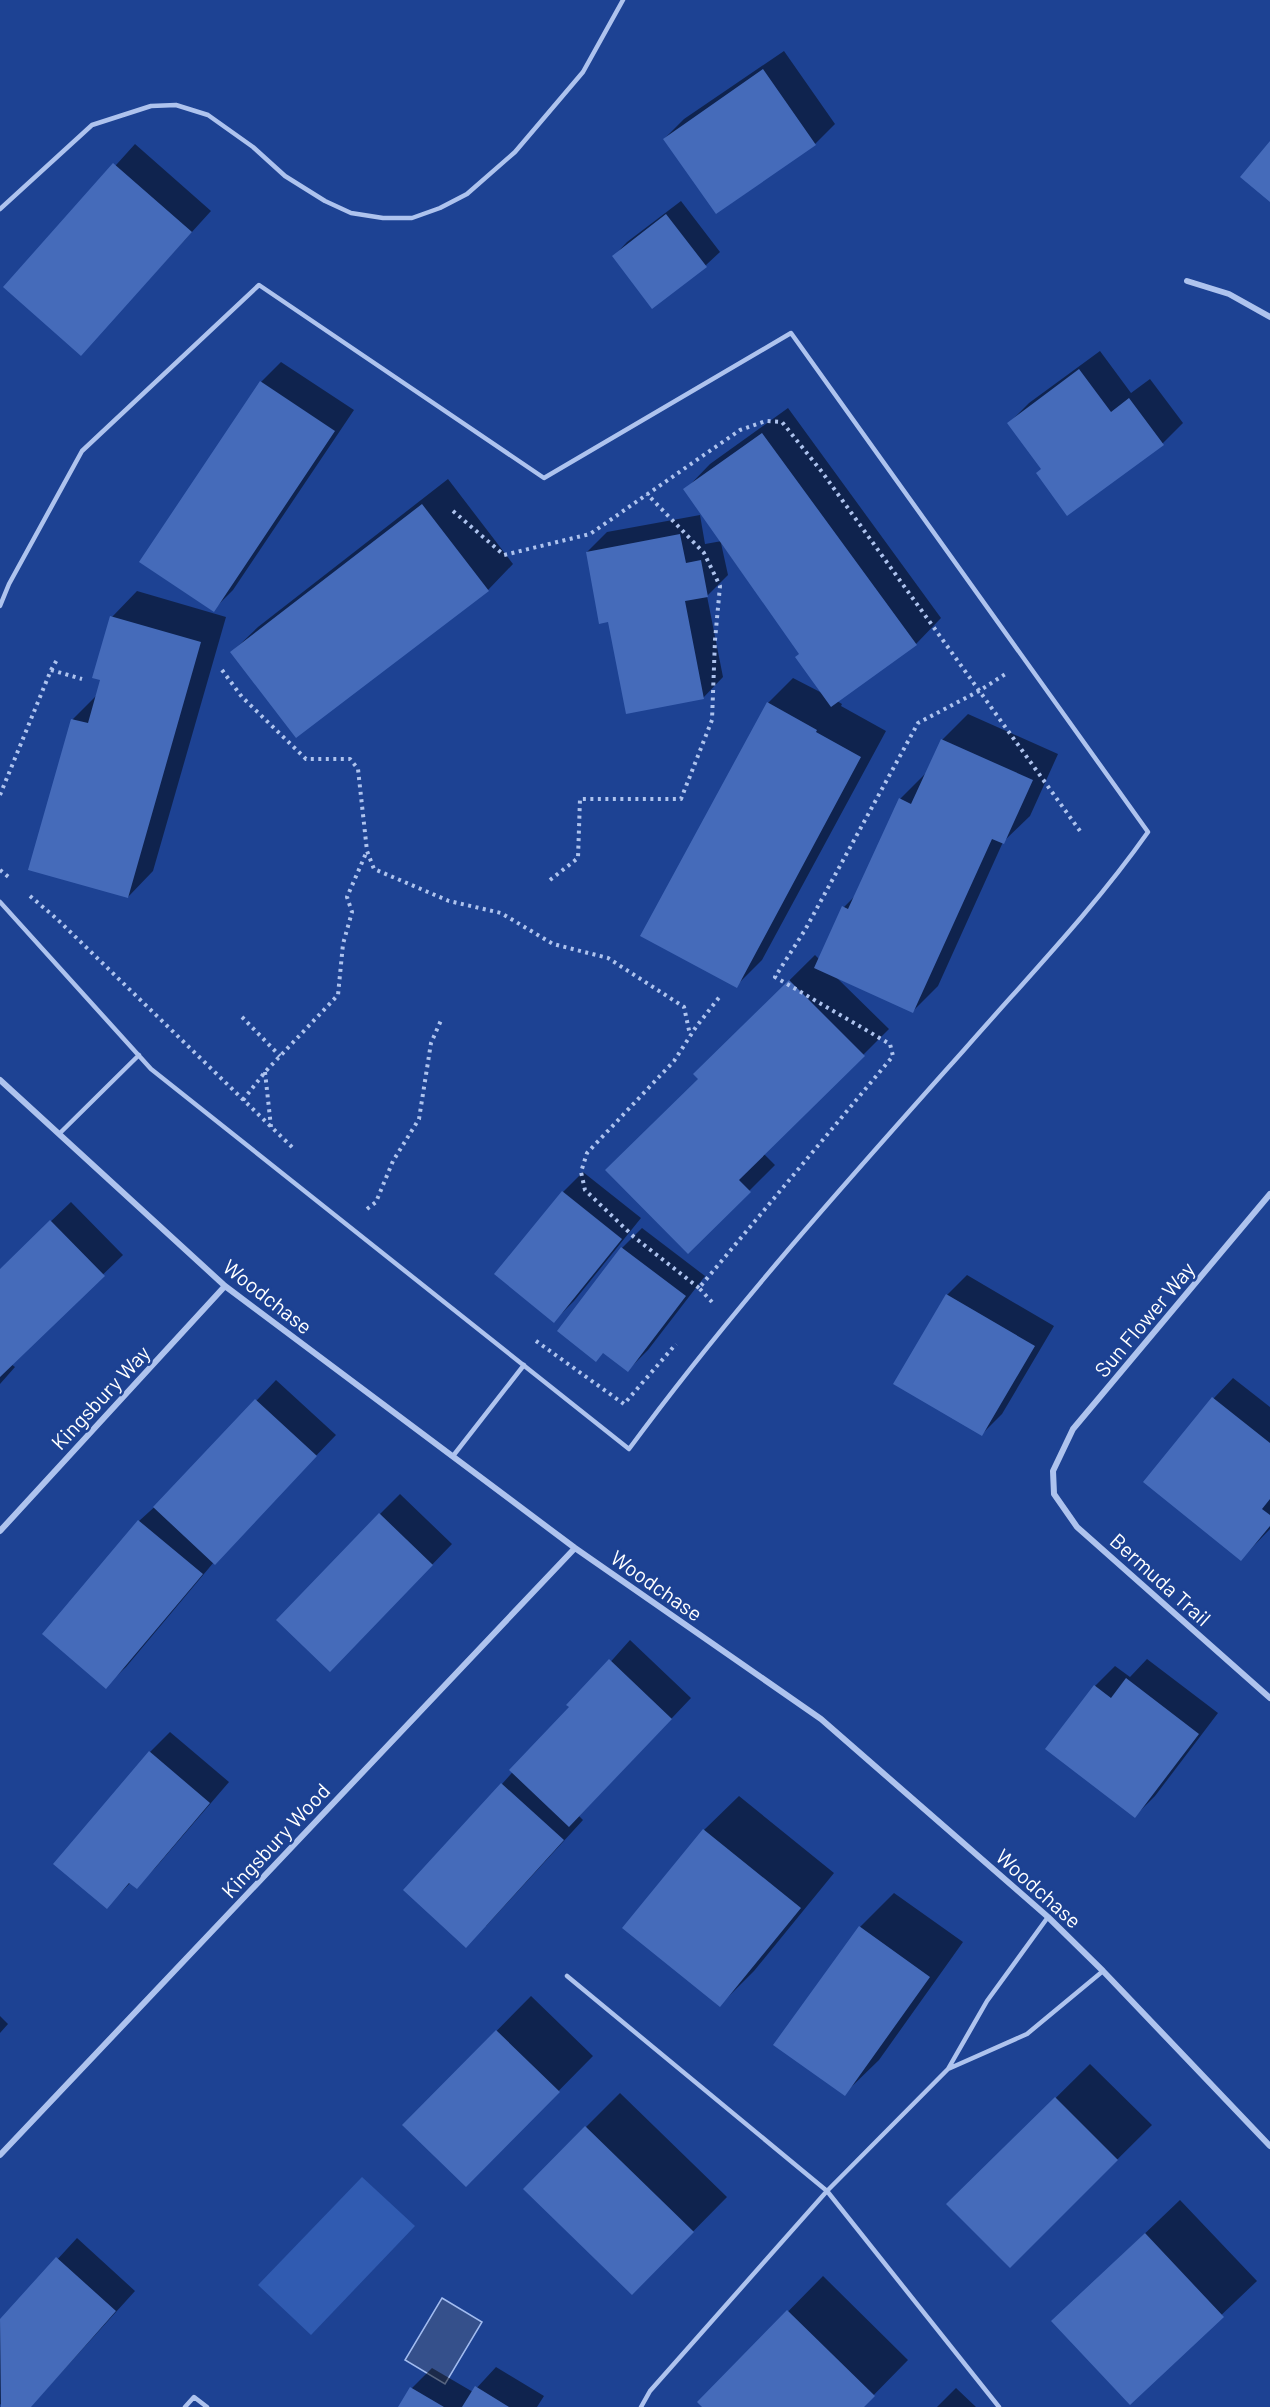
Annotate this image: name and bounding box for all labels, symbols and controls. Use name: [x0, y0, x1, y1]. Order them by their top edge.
street label: Woodchase: [219, 1254, 317, 1338]
street label: Sun Flower Way: [1089, 1256, 1200, 1382]
street label: Kingsbury Way: [45, 1340, 155, 1454]
street label: Bermuda Trail: [1106, 1527, 1216, 1631]
street label: Woodchase: [606, 1544, 708, 1626]
street label: Kingsbury Wood: [216, 1778, 334, 1902]
street label: Woodchase: [991, 1843, 1087, 1933]

